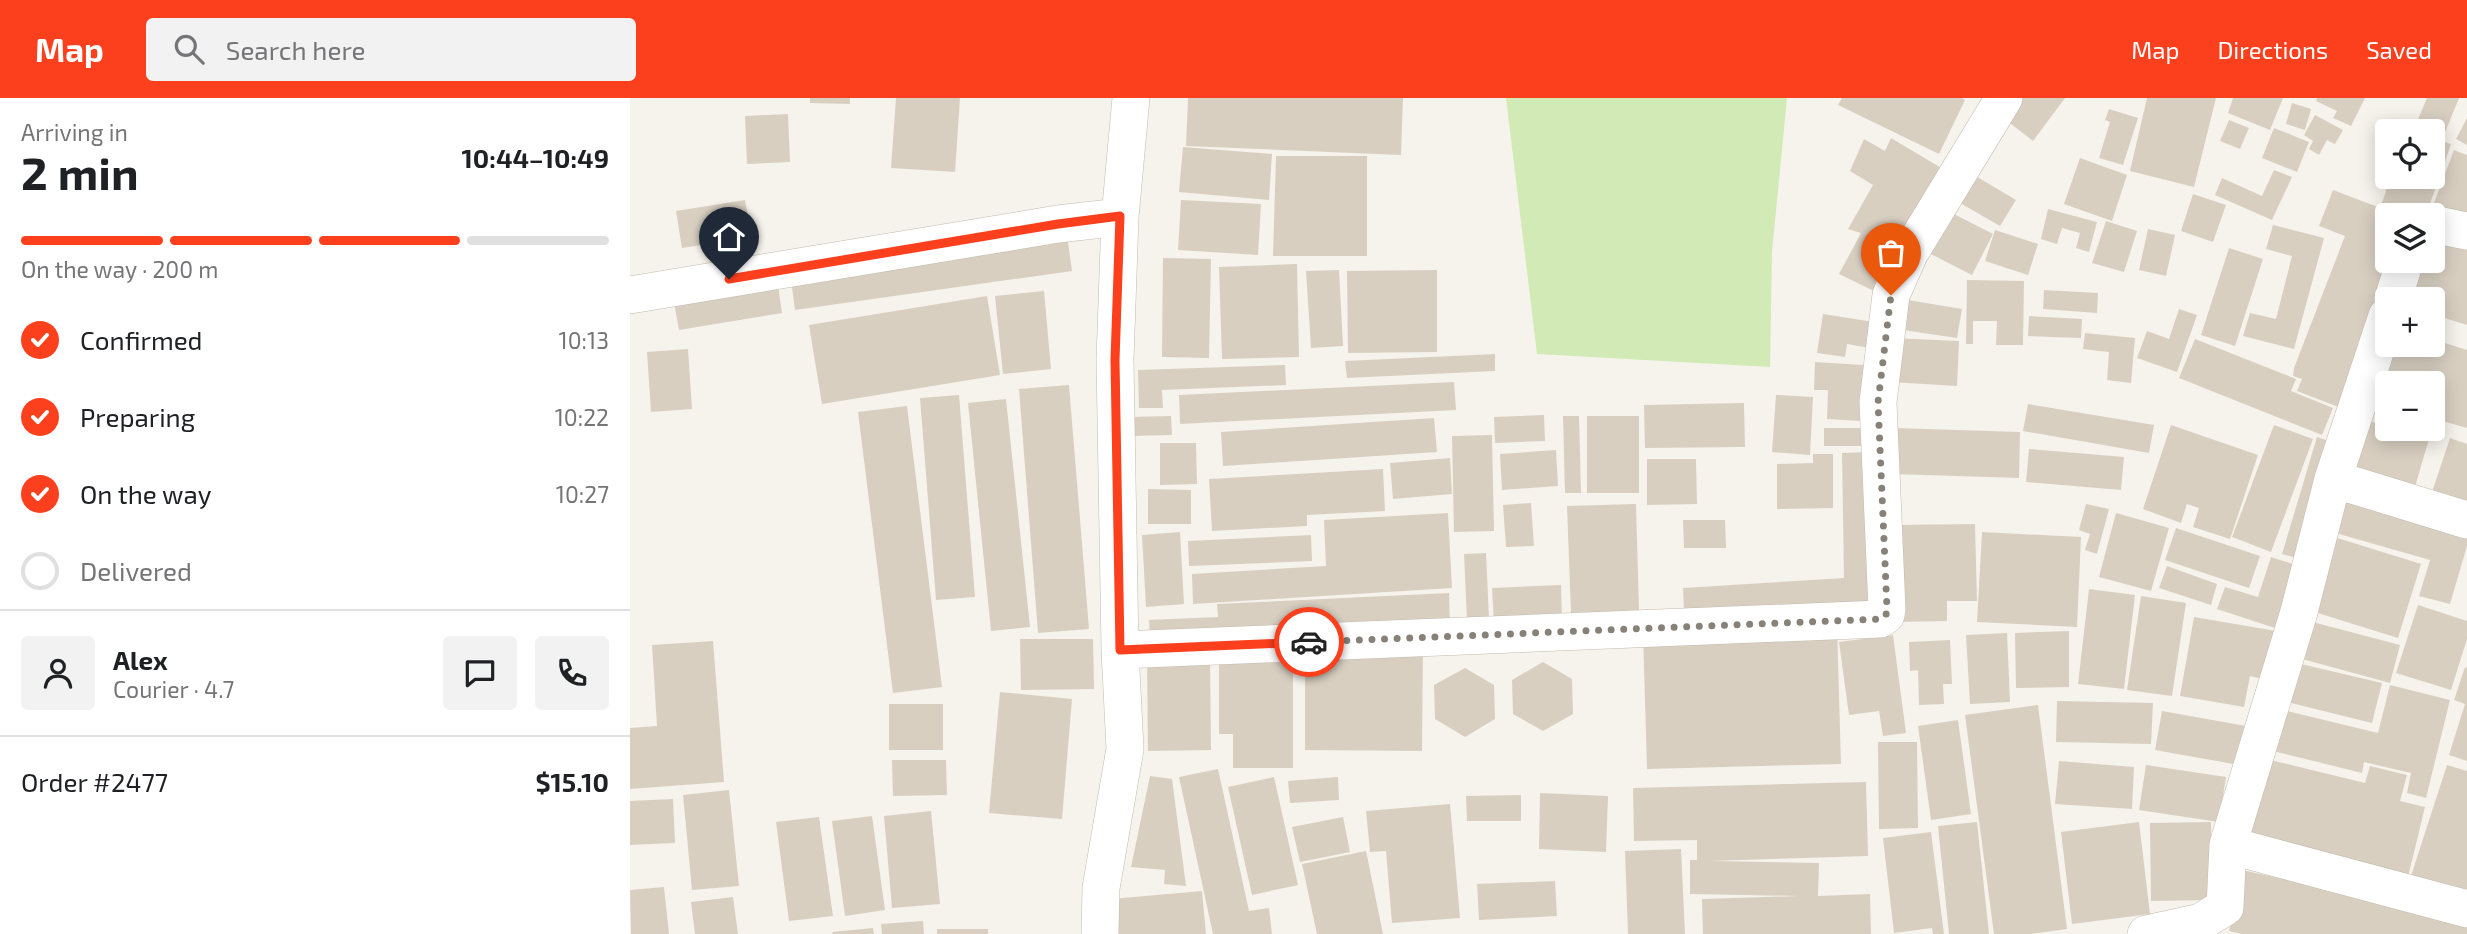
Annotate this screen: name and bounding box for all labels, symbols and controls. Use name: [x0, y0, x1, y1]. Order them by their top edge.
search box: [146, 18, 636, 81]
text: Map: [35, 29, 104, 69]
icon: search: [170, 30, 208, 68]
text: Search here: [226, 34, 365, 65]
text: Map: [2131, 35, 2179, 64]
text: Directions: [2217, 35, 2328, 64]
text: Saved: [2366, 35, 2432, 64]
text: Arriving in: [21, 118, 128, 146]
map controls: [2375, 119, 2445, 441]
button: locate: [2375, 119, 2445, 189]
text: 10:44–10:49: [462, 142, 609, 173]
text: 2 min: [21, 144, 139, 199]
button: layers: [2375, 203, 2445, 273]
pin: [699, 207, 759, 279]
icon: home: [710, 218, 748, 256]
pin: [1861, 223, 1921, 295]
icon: bag: [1872, 234, 1910, 272]
text: On the way · 200 m: [21, 255, 218, 283]
button: +: [2375, 287, 2445, 357]
icon: check: [21, 321, 59, 359]
text: Confirmed: [80, 324, 203, 355]
text: 10:13: [559, 326, 609, 354]
button: −: [2375, 371, 2445, 441]
icon: check: [21, 398, 59, 436]
text: Preparing: [80, 401, 195, 432]
text: 10:22: [555, 403, 609, 431]
icon: check: [21, 475, 59, 513]
text: On the way: [80, 478, 211, 509]
text: 10:27: [556, 480, 609, 508]
text: Delivered: [80, 555, 192, 586]
courier: [1274, 607, 1344, 677]
icon: car: [1290, 623, 1328, 661]
button: person: [21, 636, 95, 710]
button: chat: [443, 636, 517, 710]
button: phone: [535, 636, 609, 710]
text: Alex: [113, 644, 168, 675]
text: Courier · 4.7: [113, 675, 234, 703]
text: Order #2477: [21, 766, 168, 797]
text: $15.10: [535, 766, 609, 797]

